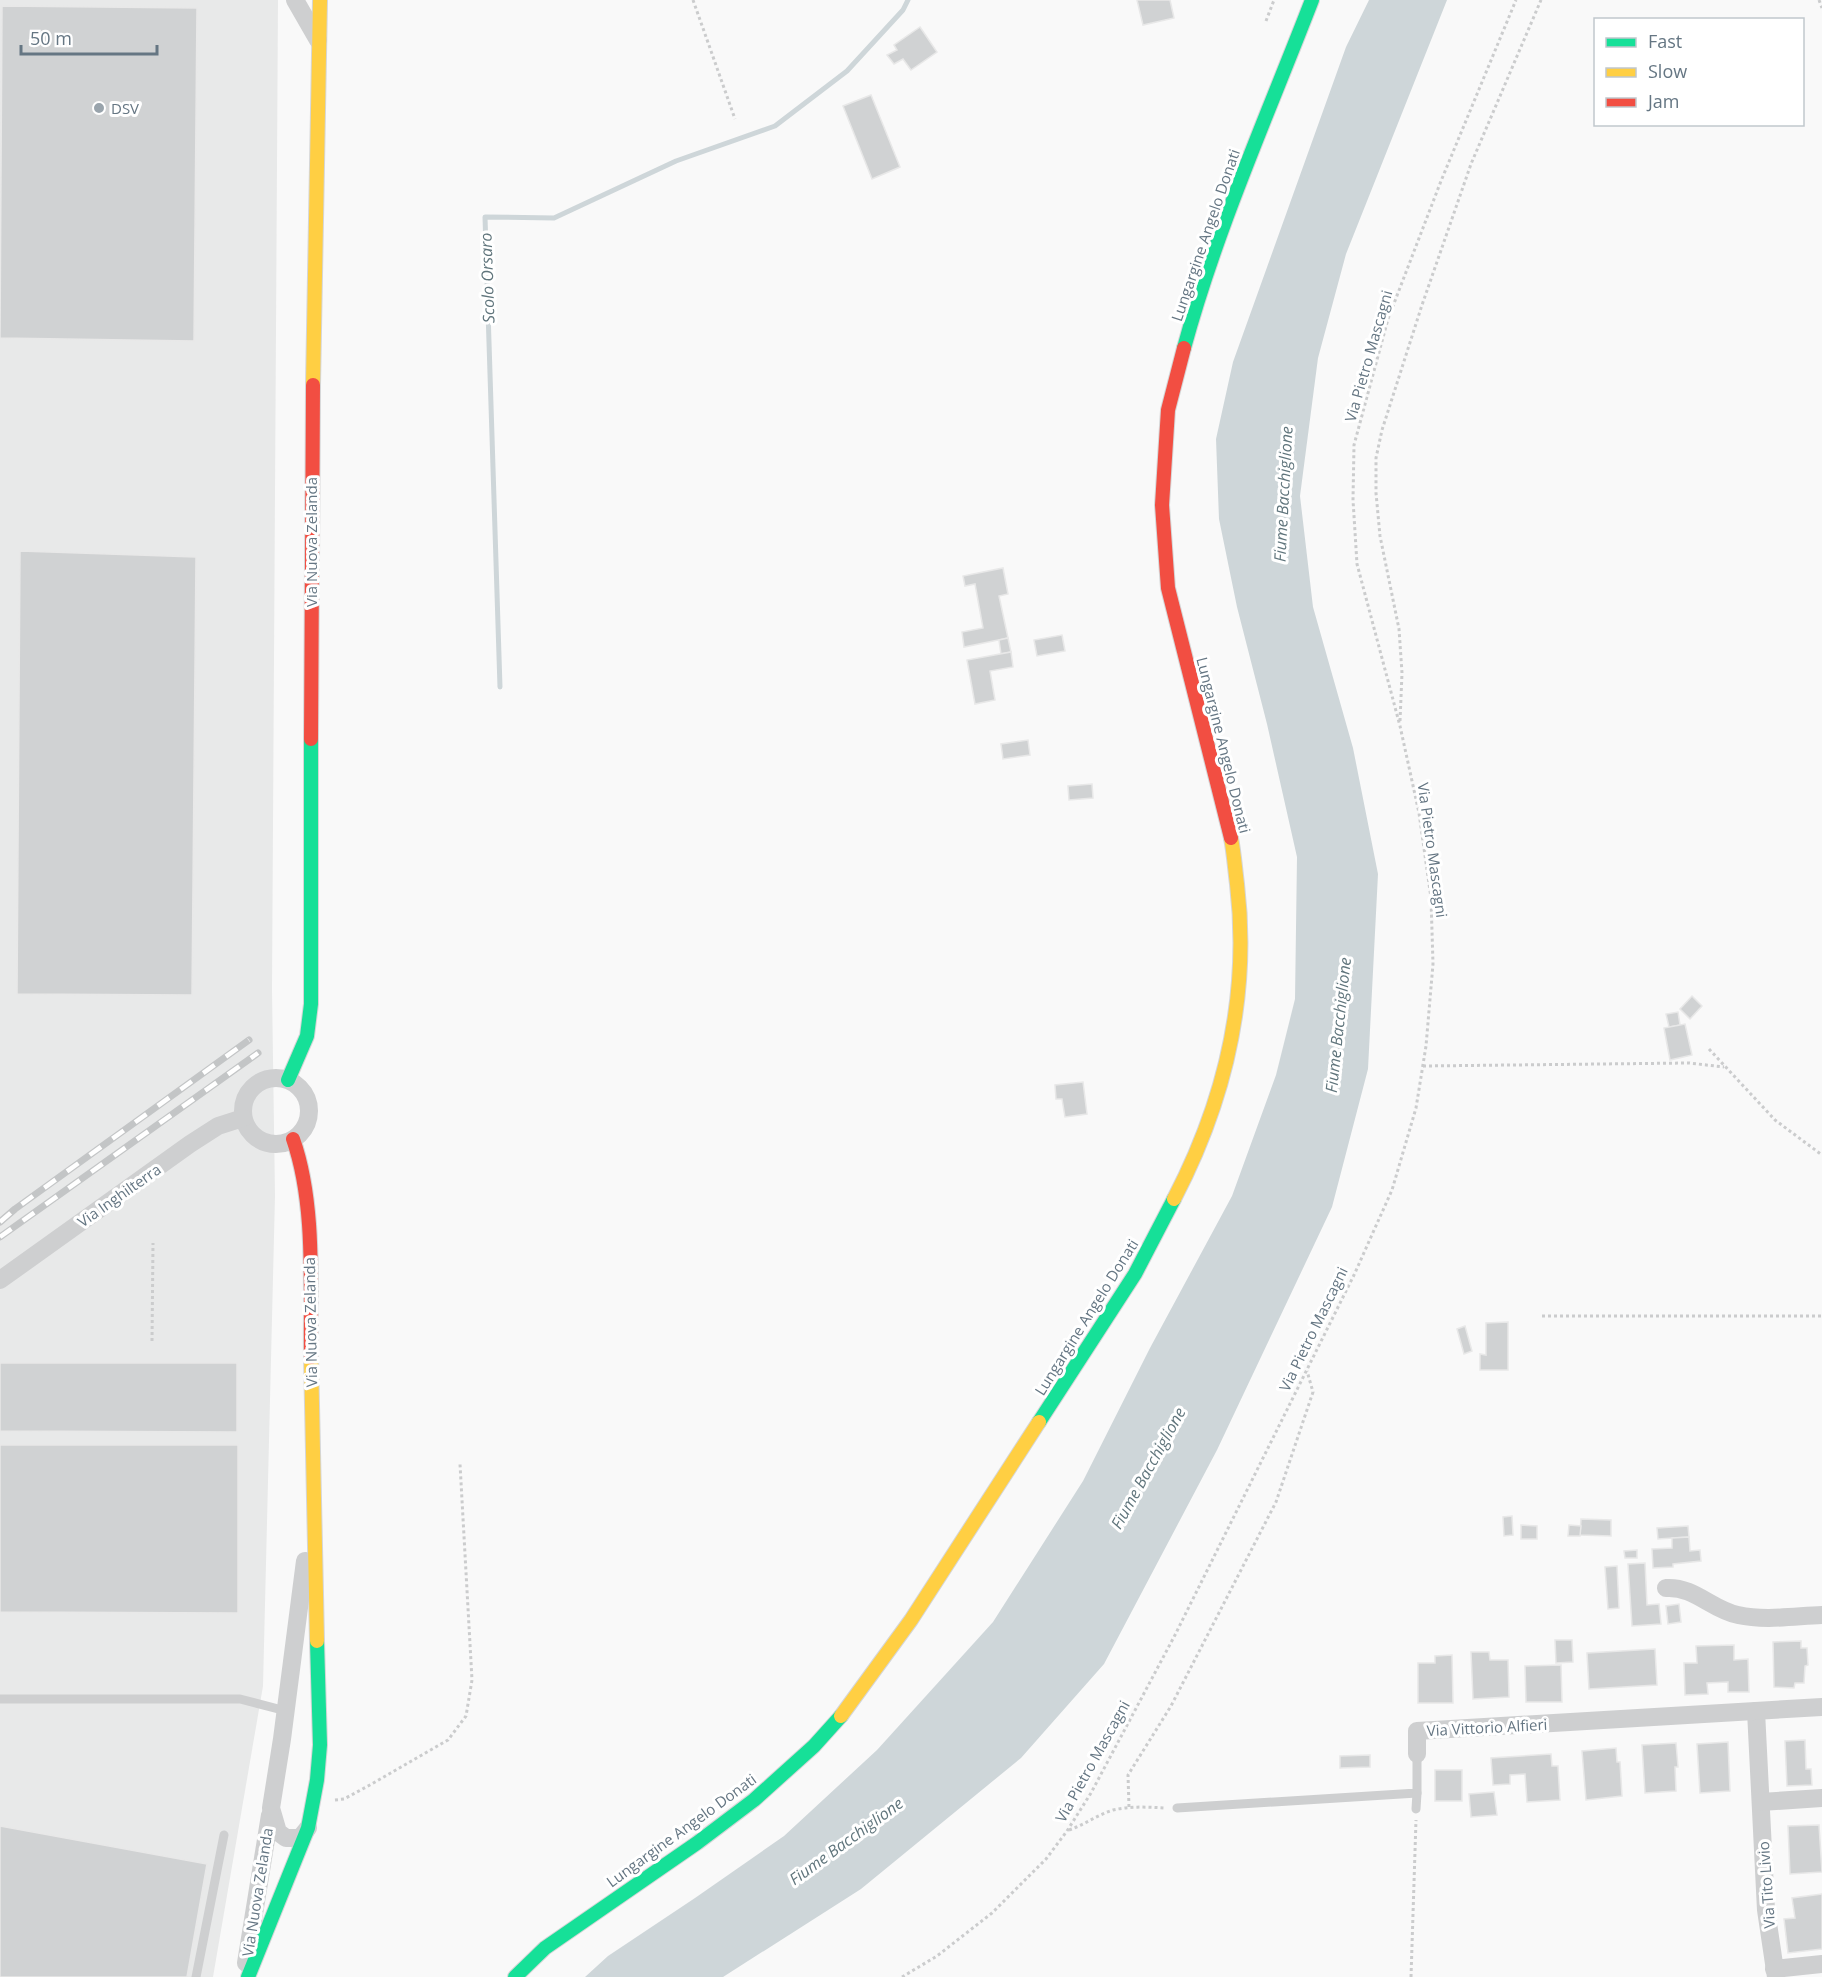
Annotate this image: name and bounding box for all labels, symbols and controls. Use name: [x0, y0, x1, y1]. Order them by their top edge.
scale bar: [21, 18, 158, 56]
legend: [1594, 18, 1804, 126]
text: 50 m: [30, 26, 72, 50]
text: Fast: [1648, 29, 1682, 53]
text: Slow: [1648, 59, 1687, 83]
text: Jam: [1646, 89, 1680, 113]
place label: DSV: [111, 98, 139, 118]
marker: DSV: [92, 101, 106, 115]
street label: Lungargine Angelo Donati: [1166, 146, 1244, 324]
water label: Scolo Orsaro: [474, 232, 500, 324]
street label: Via Pietro Mascagni: [1340, 288, 1396, 424]
water label: Fiume Bacchiglione: [1268, 426, 1298, 562]
street label: Via Nuova Zelanda: [301, 477, 321, 607]
street label: Lungargine Angelo Donati: [1192, 655, 1256, 835]
street label: Via Pietro Mascagni: [1414, 781, 1452, 919]
water label: Fiume Bacchiglione: [1320, 956, 1356, 1094]
street label: Via Inghilterra: [73, 1159, 165, 1231]
street label: Lungargine Angelo Donati: [1030, 1235, 1142, 1399]
street label: Via Nuova Zelanda: [299, 1257, 321, 1387]
street label: Via Pietro Mascagni: [1274, 1263, 1352, 1395]
water label: Fiume Bacchiglione: [1105, 1403, 1191, 1533]
street label: Via Pietro Mascagni: [1050, 1697, 1134, 1825]
street label: Via Vittorio Alfieri: [1426, 1714, 1548, 1740]
street label: Lungargine Angelo Donati: [602, 1769, 760, 1891]
water label: Fiume Bacchiglione: [785, 1792, 907, 1890]
street label: Via Nuova Zelanda: [237, 1826, 277, 1958]
street label: Via Tito Livio: [1753, 1841, 1779, 1929]

